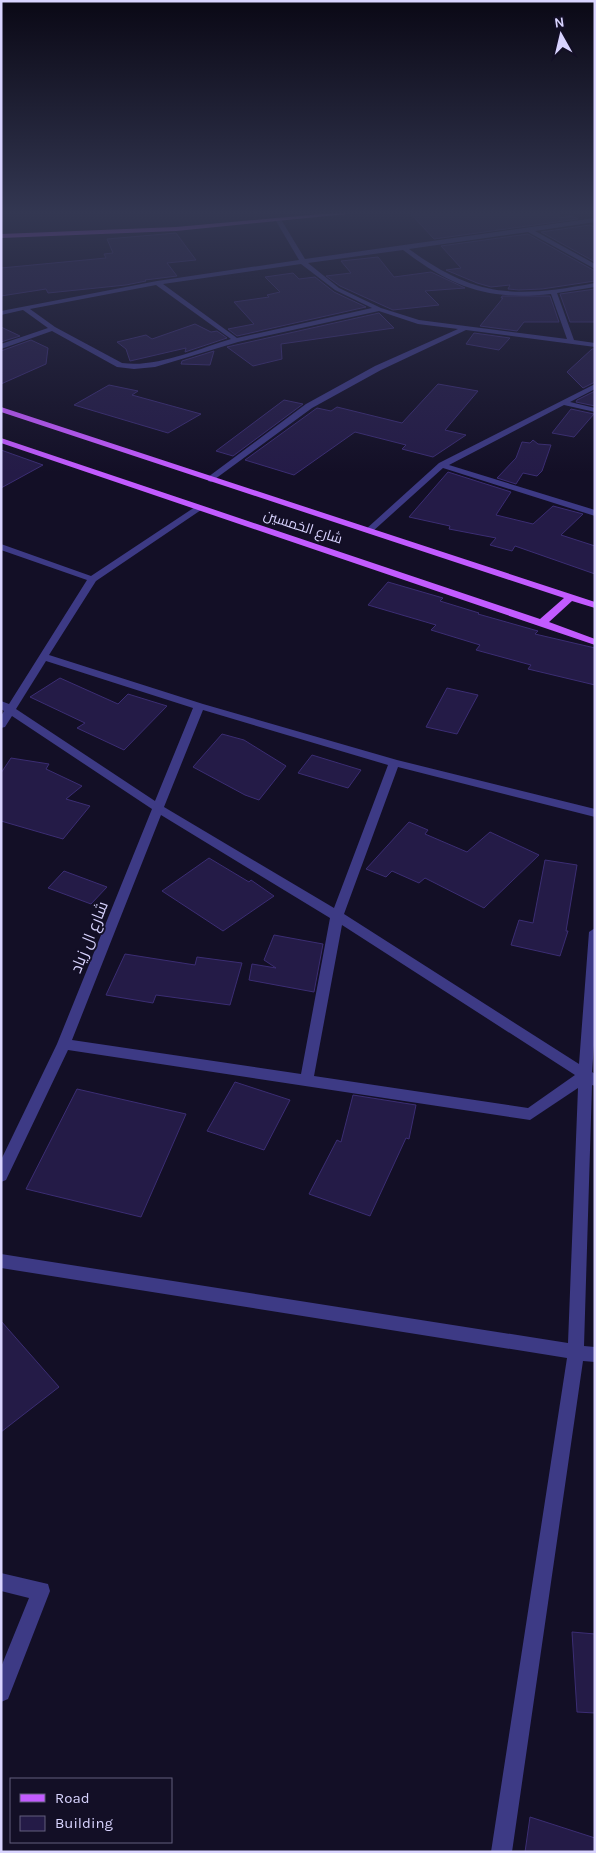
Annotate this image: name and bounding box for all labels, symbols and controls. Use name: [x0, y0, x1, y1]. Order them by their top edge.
north arrow: [536, 10, 586, 60]
text: N: [553, 14, 565, 32]
street label: شارع الخمسين: [261, 506, 345, 548]
street label: شارع ال زياد: [66, 898, 114, 976]
legend: [10, 1778, 172, 1843]
text: Road: [55, 1789, 90, 1807]
text: Building: [55, 1814, 113, 1832]

